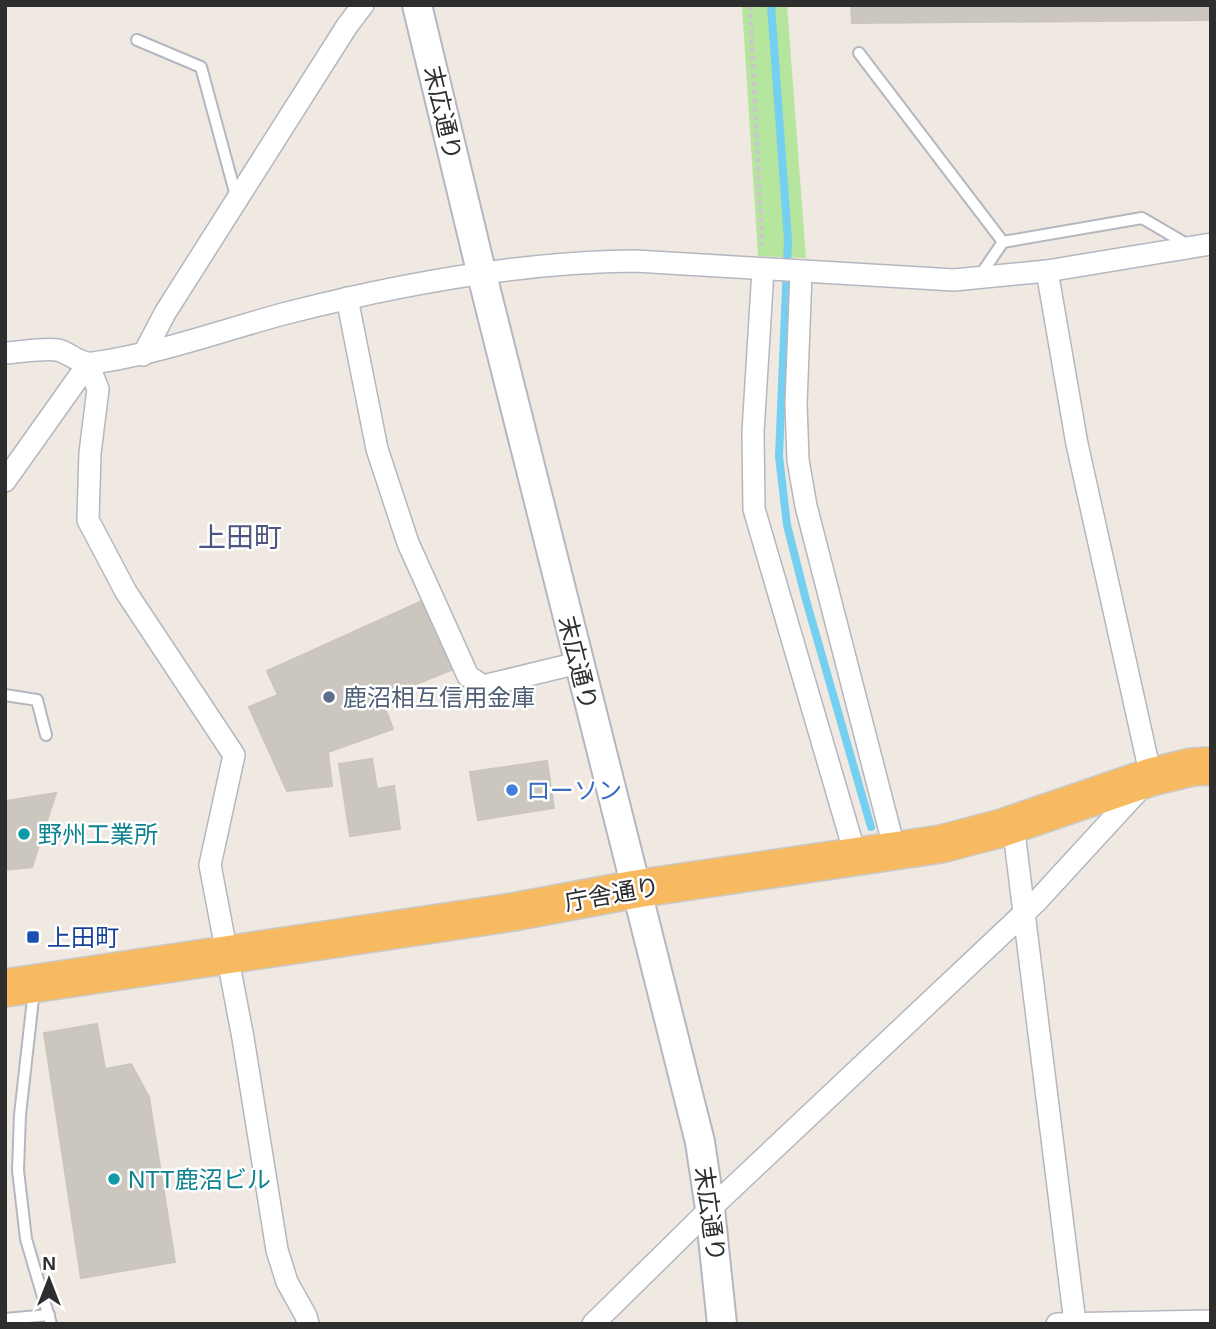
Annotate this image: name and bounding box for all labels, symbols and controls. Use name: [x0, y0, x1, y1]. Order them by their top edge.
street label: 末広通り: [419, 63, 467, 163]
district label: 上田町: [198, 522, 282, 553]
street label: 末広通り: [553, 613, 603, 713]
place label: 鹿沼相互信用金庫: [343, 684, 535, 711]
marker: 鹿沼相互信用金庫: [321, 689, 337, 705]
place label: ローソン: [526, 777, 622, 804]
marker: ローソン: [504, 782, 520, 798]
place label: 野州工業所: [38, 821, 158, 848]
marker: 野州工業所: [16, 826, 32, 842]
street label: 庁舎通り: [562, 872, 662, 916]
place label: 上田町: [47, 924, 119, 951]
marker: 上田町: [25, 929, 41, 945]
street label: 末広通り: [690, 1165, 730, 1263]
place label: NTT鹿沼ビル: [128, 1166, 271, 1193]
marker: NTT鹿沼ビル: [106, 1171, 122, 1187]
north arrow: [14, 1245, 84, 1315]
text: N: [42, 1253, 56, 1274]

